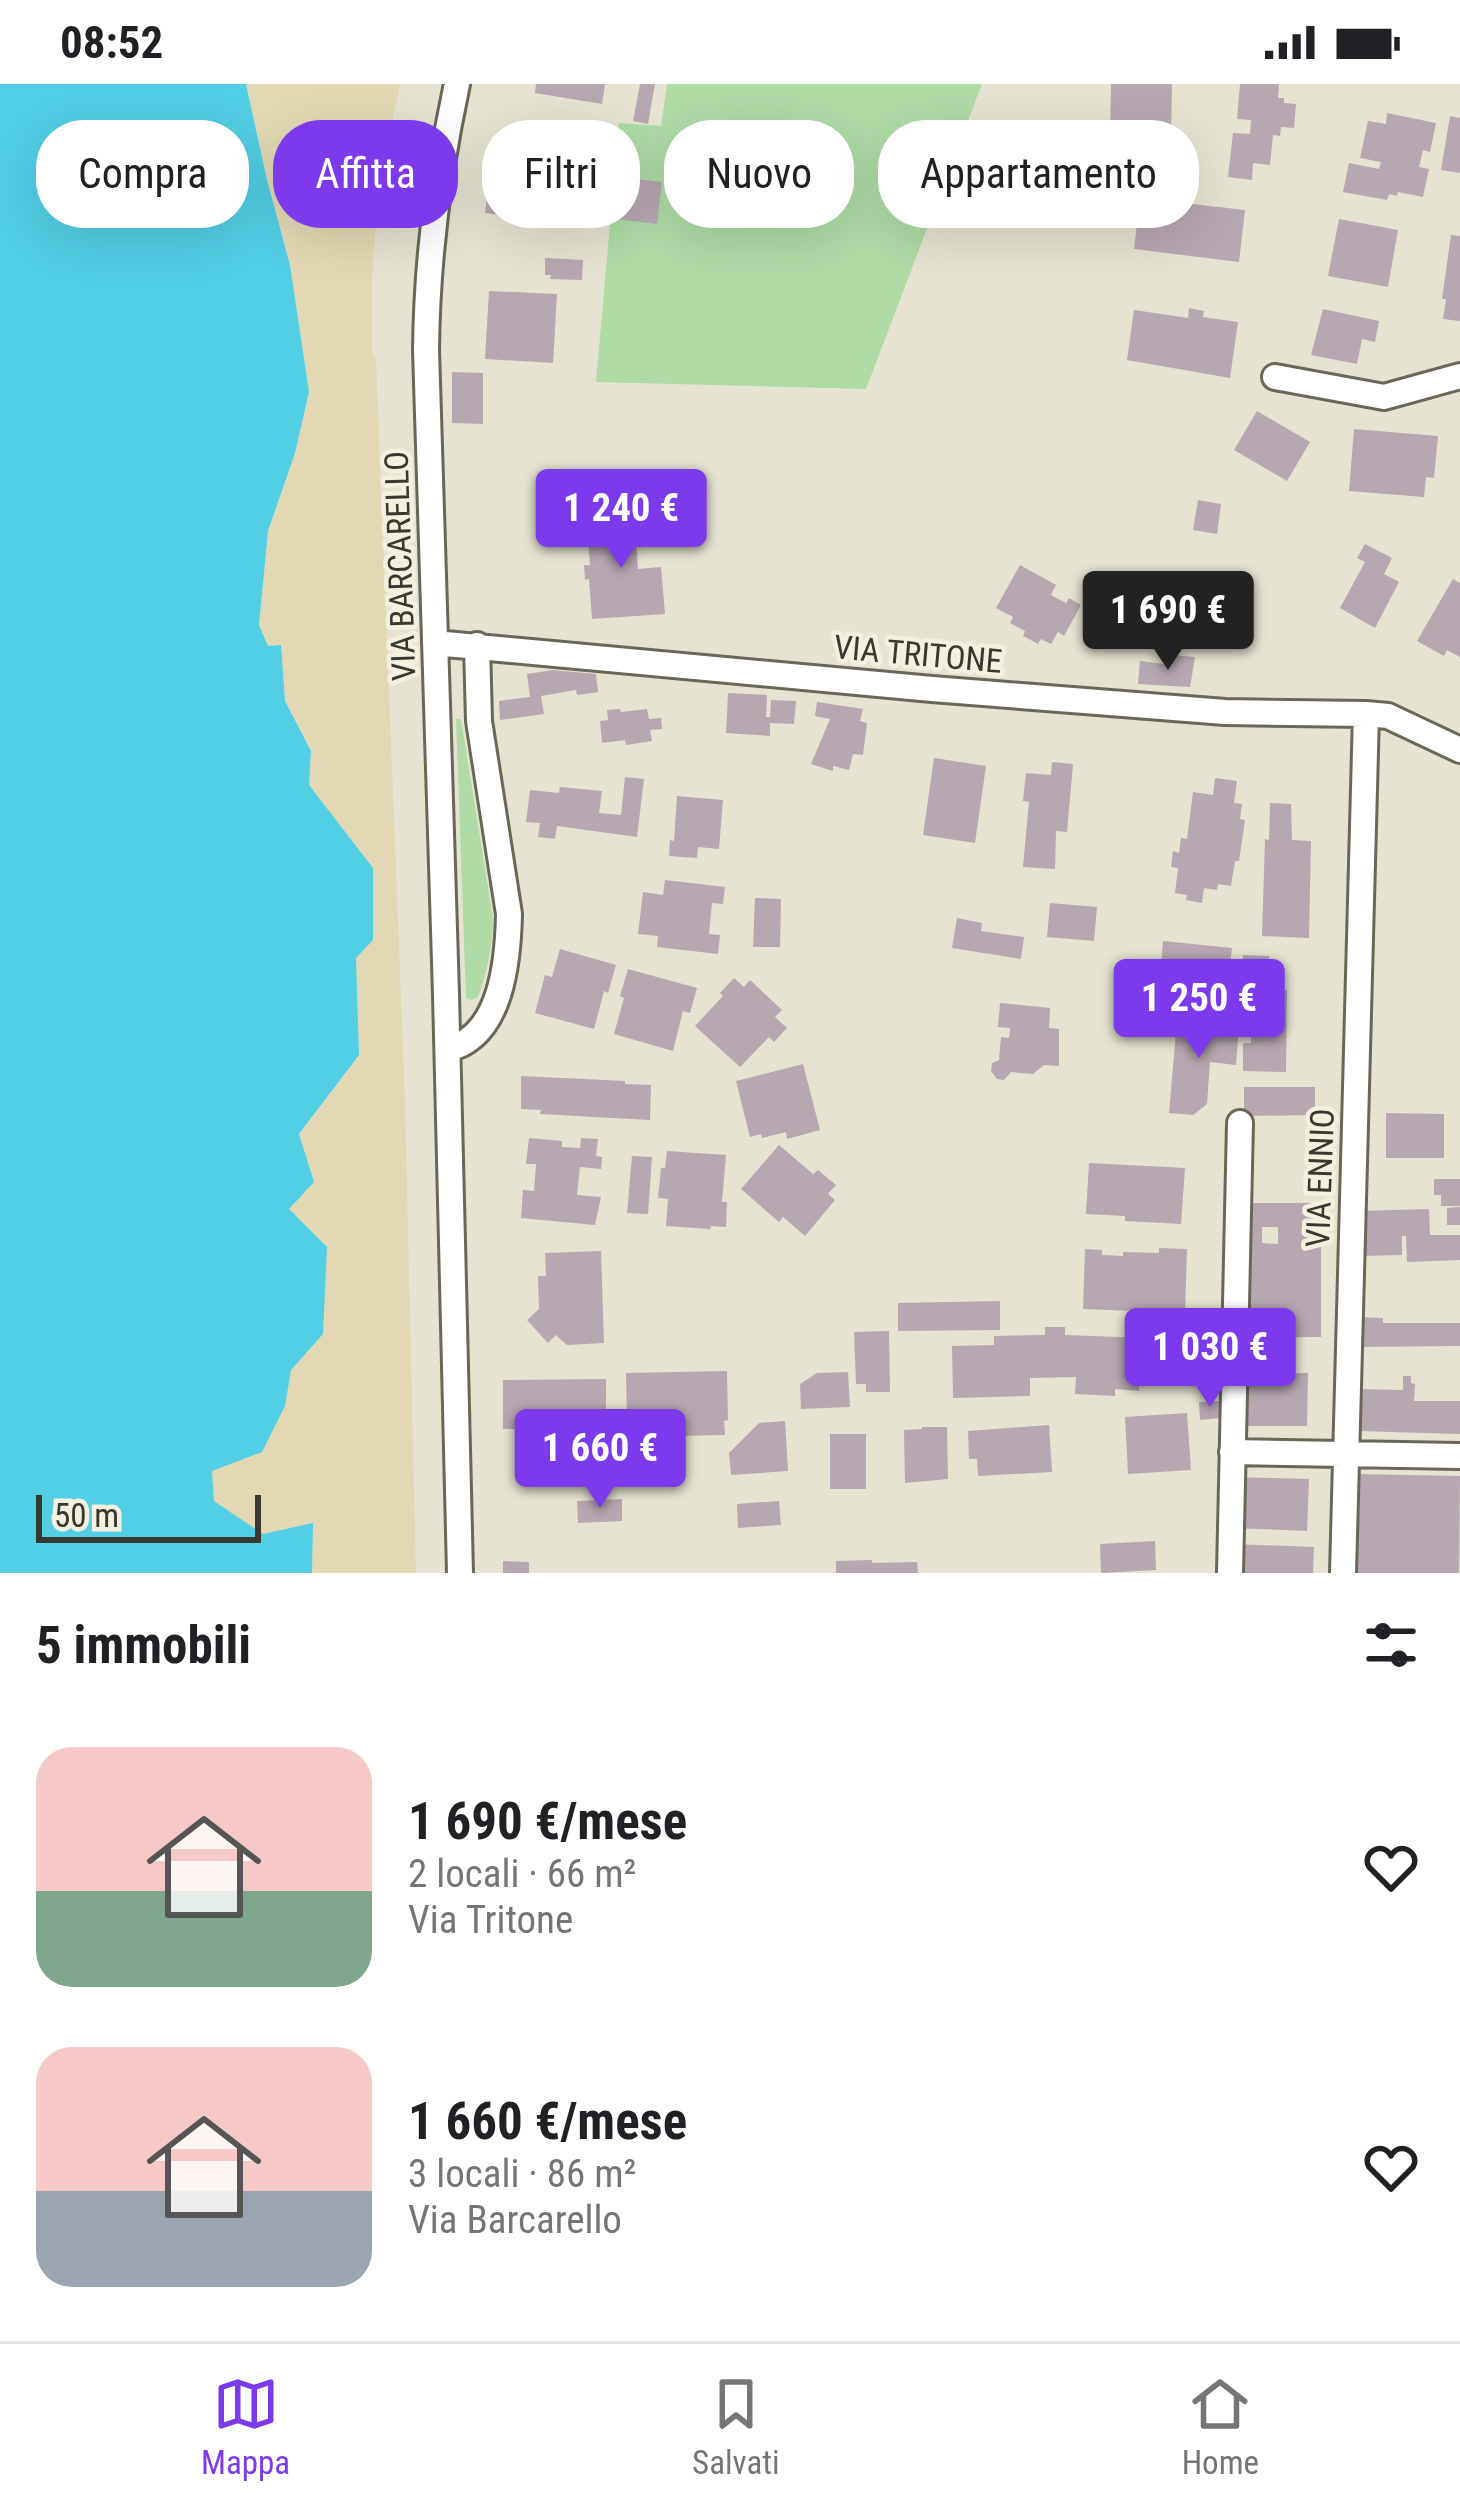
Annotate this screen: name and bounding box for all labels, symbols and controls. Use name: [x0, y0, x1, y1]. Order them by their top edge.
text: 08:52: [60, 16, 163, 69]
chip: Compra: [36, 120, 249, 228]
chip: Affitta: [273, 120, 458, 228]
chip: Filtri: [482, 120, 640, 228]
chip: Nuovo: [664, 120, 854, 228]
chip: Appartamento: [878, 120, 1199, 228]
street label: VIA BARCARELLO: [376, 450, 424, 682]
pin: 1 240 €: [510, 469, 732, 571]
text: 1 240 €: [563, 485, 679, 531]
pin: 1 690 €: [1057, 571, 1279, 673]
text: 1 690 €: [1110, 587, 1226, 633]
street label: VIA TRITONE: [832, 627, 1004, 681]
pin: 1 250 €: [1088, 959, 1310, 1061]
text: 1 250 €: [1141, 975, 1257, 1021]
street label: VIA ENNIO: [1298, 1108, 1342, 1248]
pin: 1 030 €: [1099, 1308, 1321, 1410]
text: 1 030 €: [1152, 1324, 1268, 1370]
pin: 1 660 €: [489, 1409, 711, 1511]
text: 1 660 €: [542, 1425, 658, 1471]
scale bar: [36, 1489, 261, 1542]
text: 50 m: [54, 1496, 119, 1535]
icon: filters: [1358, 1612, 1424, 1678]
text: 5 immobili: [36, 1616, 251, 1675]
text: 1 690 €/mese: [408, 1792, 687, 1851]
icon: home: [132, 1795, 276, 1939]
icon: heart: [1358, 1834, 1424, 1900]
text: 2 locali · 66 m²: [408, 1851, 636, 1897]
text: Via Tritone: [408, 1897, 573, 1943]
text: 1 660 €/mese: [408, 2092, 687, 2151]
icon: home: [132, 2095, 276, 2239]
icon: heart: [1358, 2134, 1424, 2200]
text: 3 locali · 86 m²: [408, 2151, 636, 2197]
text: Via Barcarello: [408, 2197, 622, 2243]
tab: Mappa: [201, 2371, 290, 2482]
tab: Salvati: [692, 2371, 780, 2482]
tab: Home: [1182, 2371, 1259, 2482]

